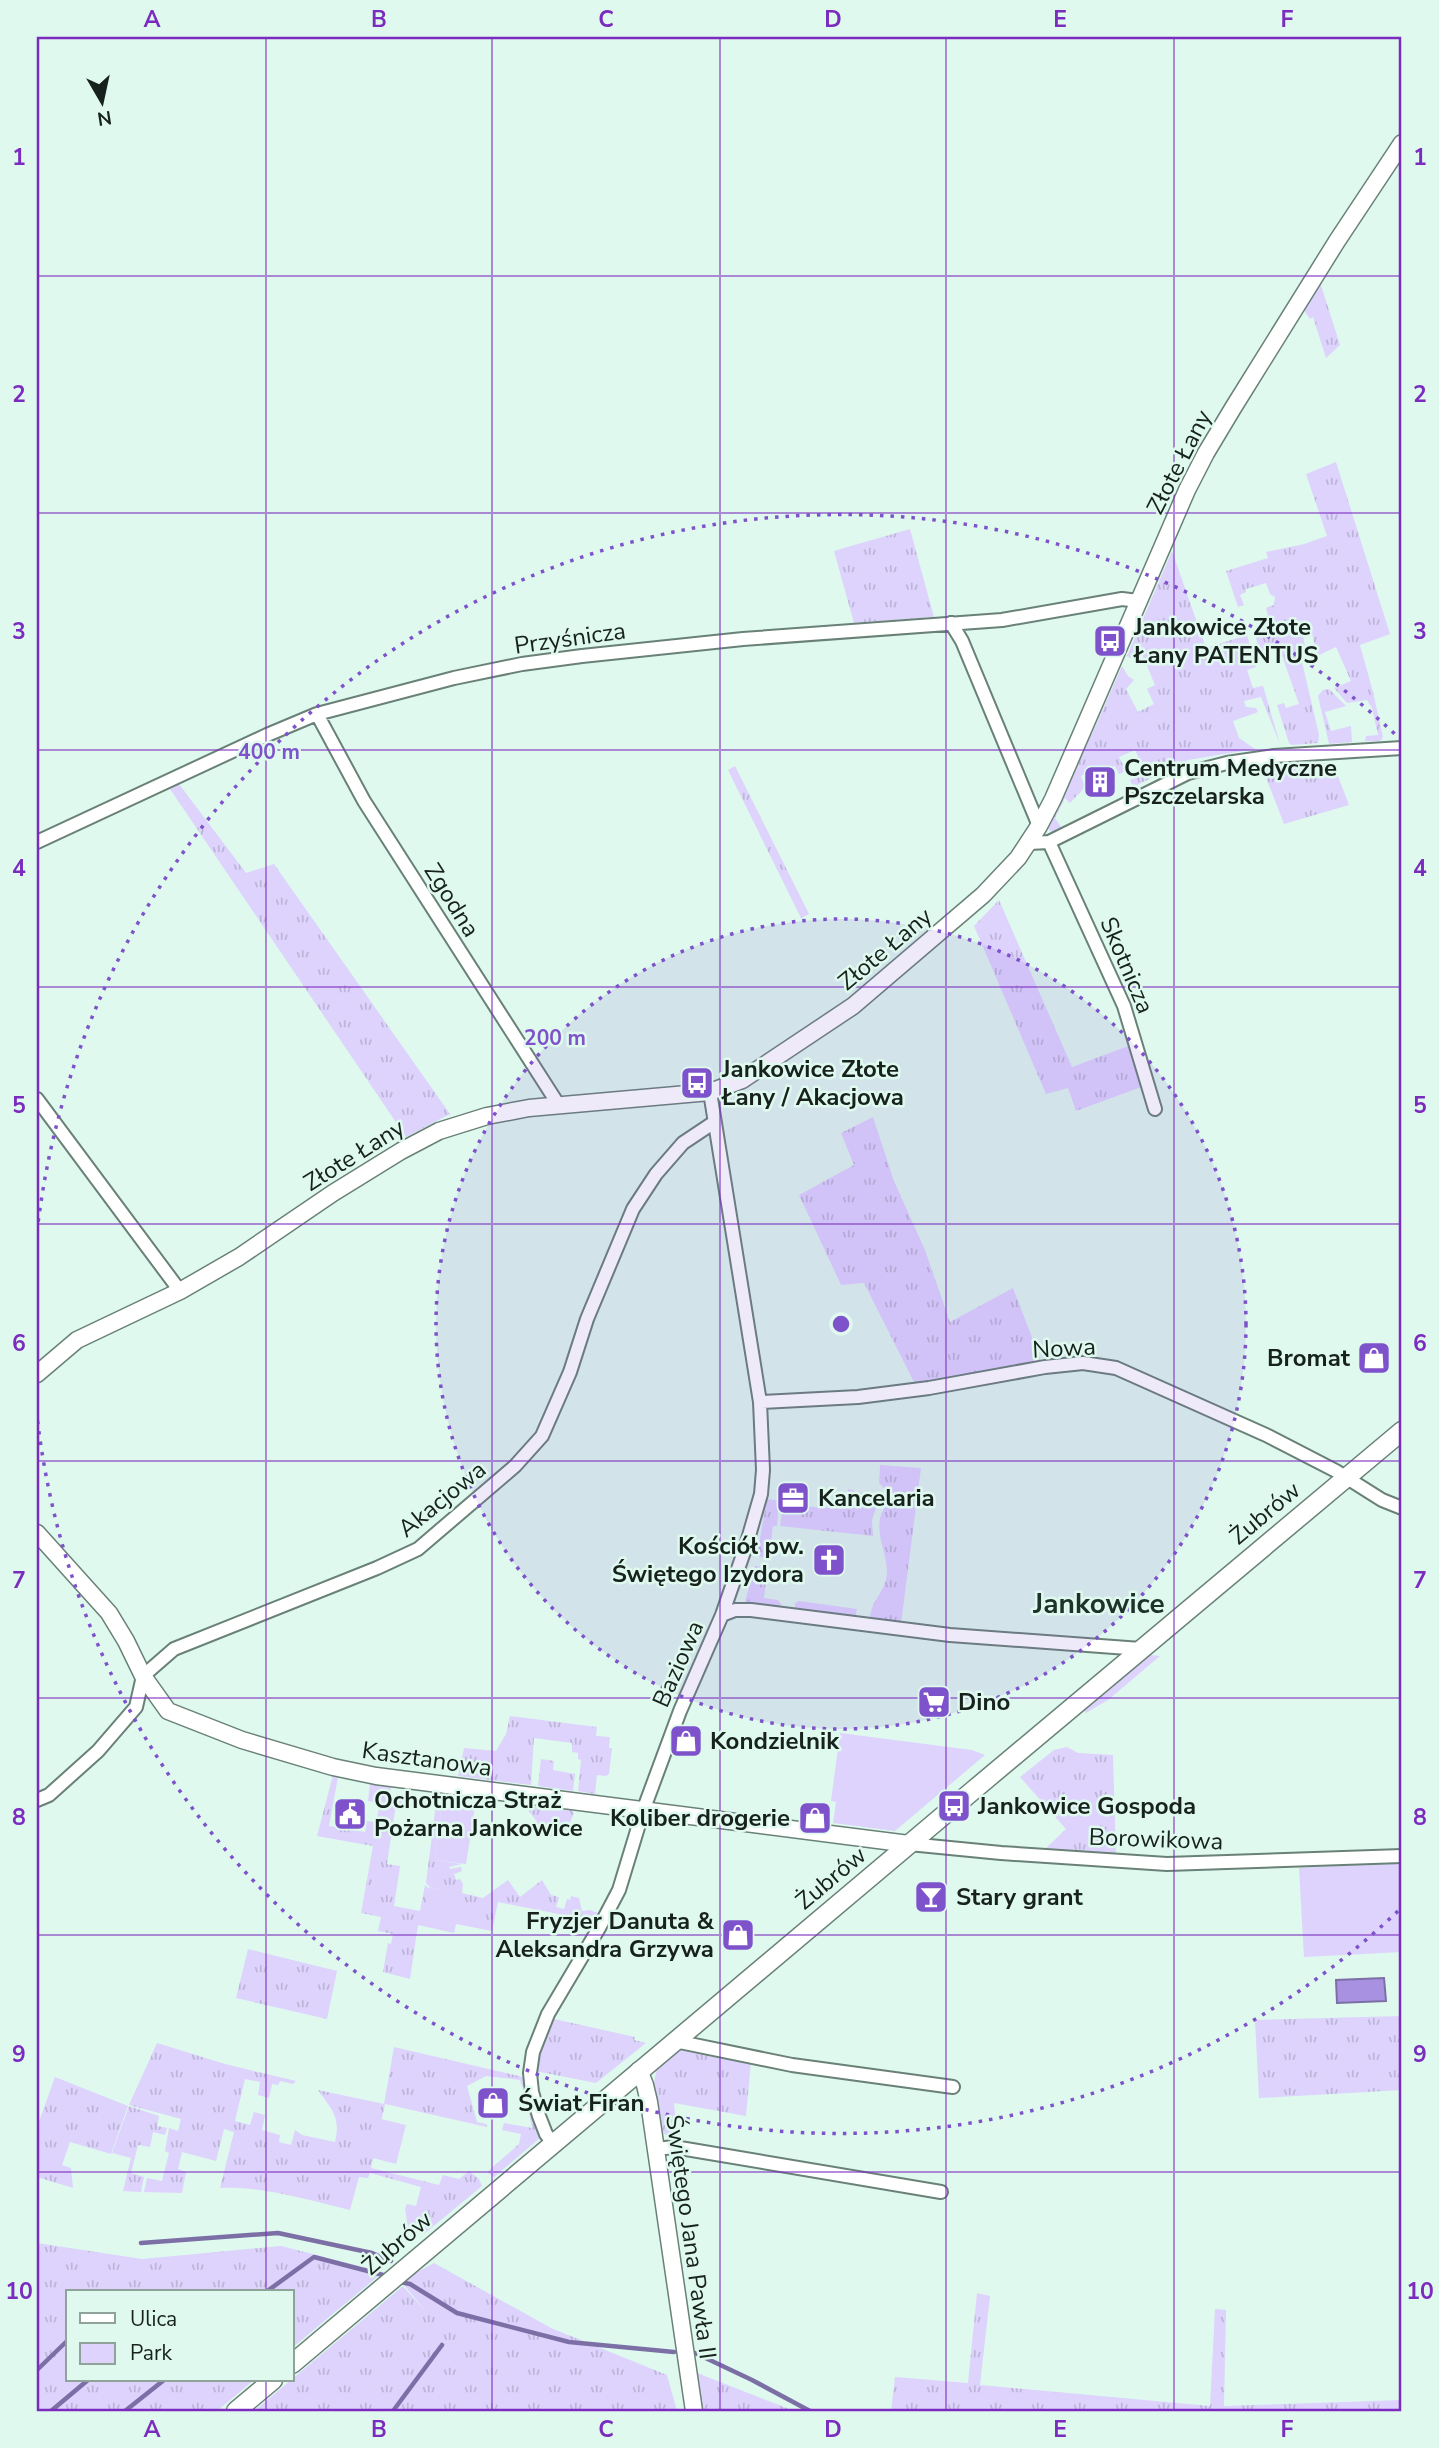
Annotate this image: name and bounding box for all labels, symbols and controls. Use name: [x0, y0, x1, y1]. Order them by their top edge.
text: A: [143, 4, 161, 35]
text: B: [371, 4, 387, 35]
text: C: [598, 4, 614, 35]
text: D: [824, 4, 842, 35]
text: E: [1053, 4, 1067, 35]
text: F: [1281, 4, 1294, 35]
north arrow: [66, 66, 136, 136]
text: N: [95, 104, 114, 132]
text: 1: [12, 142, 26, 173]
text: 1: [1413, 142, 1427, 173]
text: 2: [12, 379, 26, 410]
text: 2: [1413, 379, 1427, 410]
street label: Złote Łany: [1139, 404, 1219, 520]
place label: Jankowice Złote Łany PATENTUS: [1133, 611, 1318, 671]
street label: Przyśnicza: [512, 614, 628, 662]
text: 3: [12, 616, 26, 647]
text: 3: [1413, 616, 1427, 647]
bus stop icon: Jankowice Złote Łany PATENTUS: [1091, 622, 1129, 660]
text: 400 m: [238, 738, 300, 766]
place label: Centrum Medyczne Pszczelarska: [1124, 752, 1337, 812]
building icon: Centrum Medyczne Pszczelarska: [1081, 763, 1119, 801]
text: 4: [12, 853, 26, 884]
text: 4: [1413, 853, 1427, 884]
street label: Zgodna: [417, 857, 487, 943]
street label: Złote Łany: [831, 900, 939, 998]
street label: Skotnicza: [1092, 912, 1162, 1018]
text: 200 m: [524, 1024, 586, 1052]
place label: Jankowice Złote Łany / Akacjowa: [721, 1053, 904, 1113]
bus stop icon: Jankowice Złote Łany / Akacjowa: [678, 1064, 716, 1102]
text: 5: [12, 1090, 26, 1121]
text: 5: [1413, 1090, 1427, 1121]
street label: Złote Łany: [298, 1111, 411, 1199]
centre of rings: [829, 1312, 853, 1336]
text: 6: [12, 1328, 26, 1359]
text: 6: [1413, 1328, 1427, 1359]
street label: Nowa: [1031, 1330, 1097, 1366]
shop icon: Bromat: [1355, 1339, 1393, 1377]
place label: Bromat: [1267, 1342, 1351, 1374]
street label: Akacjowa: [391, 1454, 493, 1544]
street label: Żubrów: [1223, 1474, 1307, 1552]
office icon: Kancelaria: [774, 1479, 812, 1517]
place label: Kancelaria: [818, 1482, 935, 1514]
place label: Kościół pw. Świętego Izydora: [612, 1530, 804, 1590]
church icon: Kościół pw. Świętego Izydora: [810, 1541, 848, 1579]
text: 7: [12, 1565, 26, 1596]
text: 7: [1413, 1565, 1427, 1596]
district label: Jankowice: [1032, 1585, 1165, 1623]
street label: Baziowa: [645, 1616, 711, 1712]
supermarket icon: Dino: [915, 1683, 953, 1721]
place label: Dino: [958, 1686, 1010, 1718]
shop icon: Kondzielnik: [667, 1722, 705, 1760]
place label: Kondzielnik: [710, 1725, 840, 1757]
street label: Kasztanowa: [360, 1734, 494, 1784]
place label: Ochotnicza Straż Pożarna Jankowice: [374, 1784, 583, 1844]
bus stop icon: Jankowice Gospoda: [935, 1787, 973, 1825]
place label: Jankowice Gospoda: [977, 1790, 1196, 1822]
public building icon: Ochotnicza Straż Pożarna Jankowice: [331, 1795, 369, 1833]
shop icon: Koliber drogerie: [796, 1799, 834, 1837]
text: 8: [12, 1802, 26, 1833]
place label: Koliber drogerie: [610, 1802, 790, 1834]
text: 8: [1413, 1802, 1427, 1833]
street label: Borowikowa: [1088, 1821, 1224, 1857]
street label: Żubrów: [789, 1839, 873, 1917]
bar icon: Stary grant: [912, 1878, 950, 1916]
place label: Stary grant: [956, 1881, 1084, 1913]
place label: Fryzjer Danuta & Aleksandra Grzywa: [495, 1905, 715, 1965]
shop icon: Fryzjer Danuta & Aleksandra Grzywa: [719, 1916, 757, 1954]
text: 9: [12, 2039, 26, 2070]
text: 9: [1413, 2039, 1427, 2070]
shop icon: Świat Firan: [474, 2084, 512, 2122]
place label: Świat Firan: [518, 2087, 644, 2119]
street label: Świętego Jana Pawła II: [658, 2113, 724, 2361]
street label: Żubrów: [355, 2204, 439, 2282]
text: 10: [5, 2276, 33, 2307]
text: 10: [1406, 2276, 1434, 2307]
legend: [66, 2290, 294, 2382]
text: Ulica: [130, 2305, 177, 2333]
text: Park: [130, 2339, 172, 2367]
text: A: [143, 2414, 161, 2445]
text: B: [371, 2414, 387, 2445]
text: C: [598, 2414, 614, 2445]
text: D: [824, 2414, 842, 2445]
text: E: [1053, 2414, 1067, 2445]
text: F: [1281, 2414, 1294, 2445]

